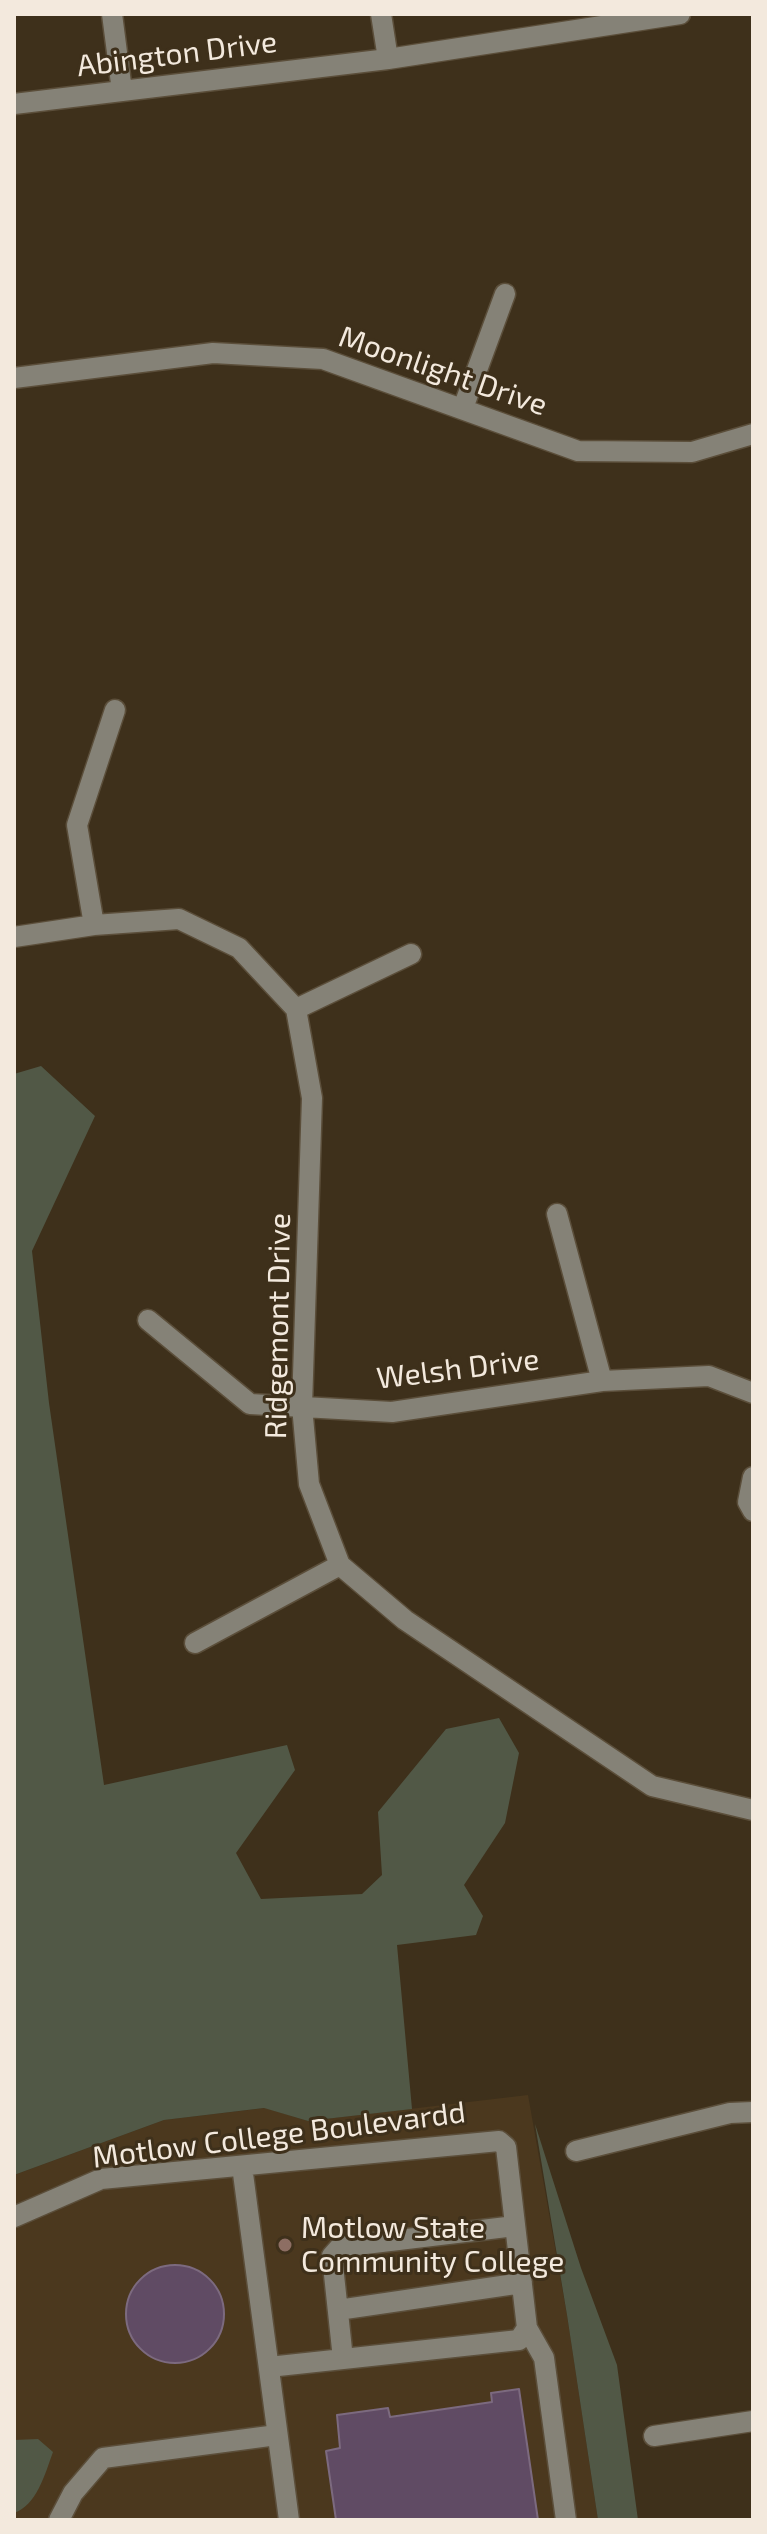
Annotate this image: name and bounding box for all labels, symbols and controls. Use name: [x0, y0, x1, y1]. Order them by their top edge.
street label: Abington Drive: [75, 24, 279, 84]
street label: Moonlight Drive: [334, 319, 552, 423]
street label: Ridgemont Drive: [258, 1213, 298, 1439]
street label: Welsh Drive: [375, 1341, 541, 1397]
street label: Motlow College Boulevardd: [90, 2094, 468, 2176]
place label: Motlow State Community College: [301, 2210, 564, 2280]
marker: Motlow State Community College: [276, 2236, 294, 2254]

